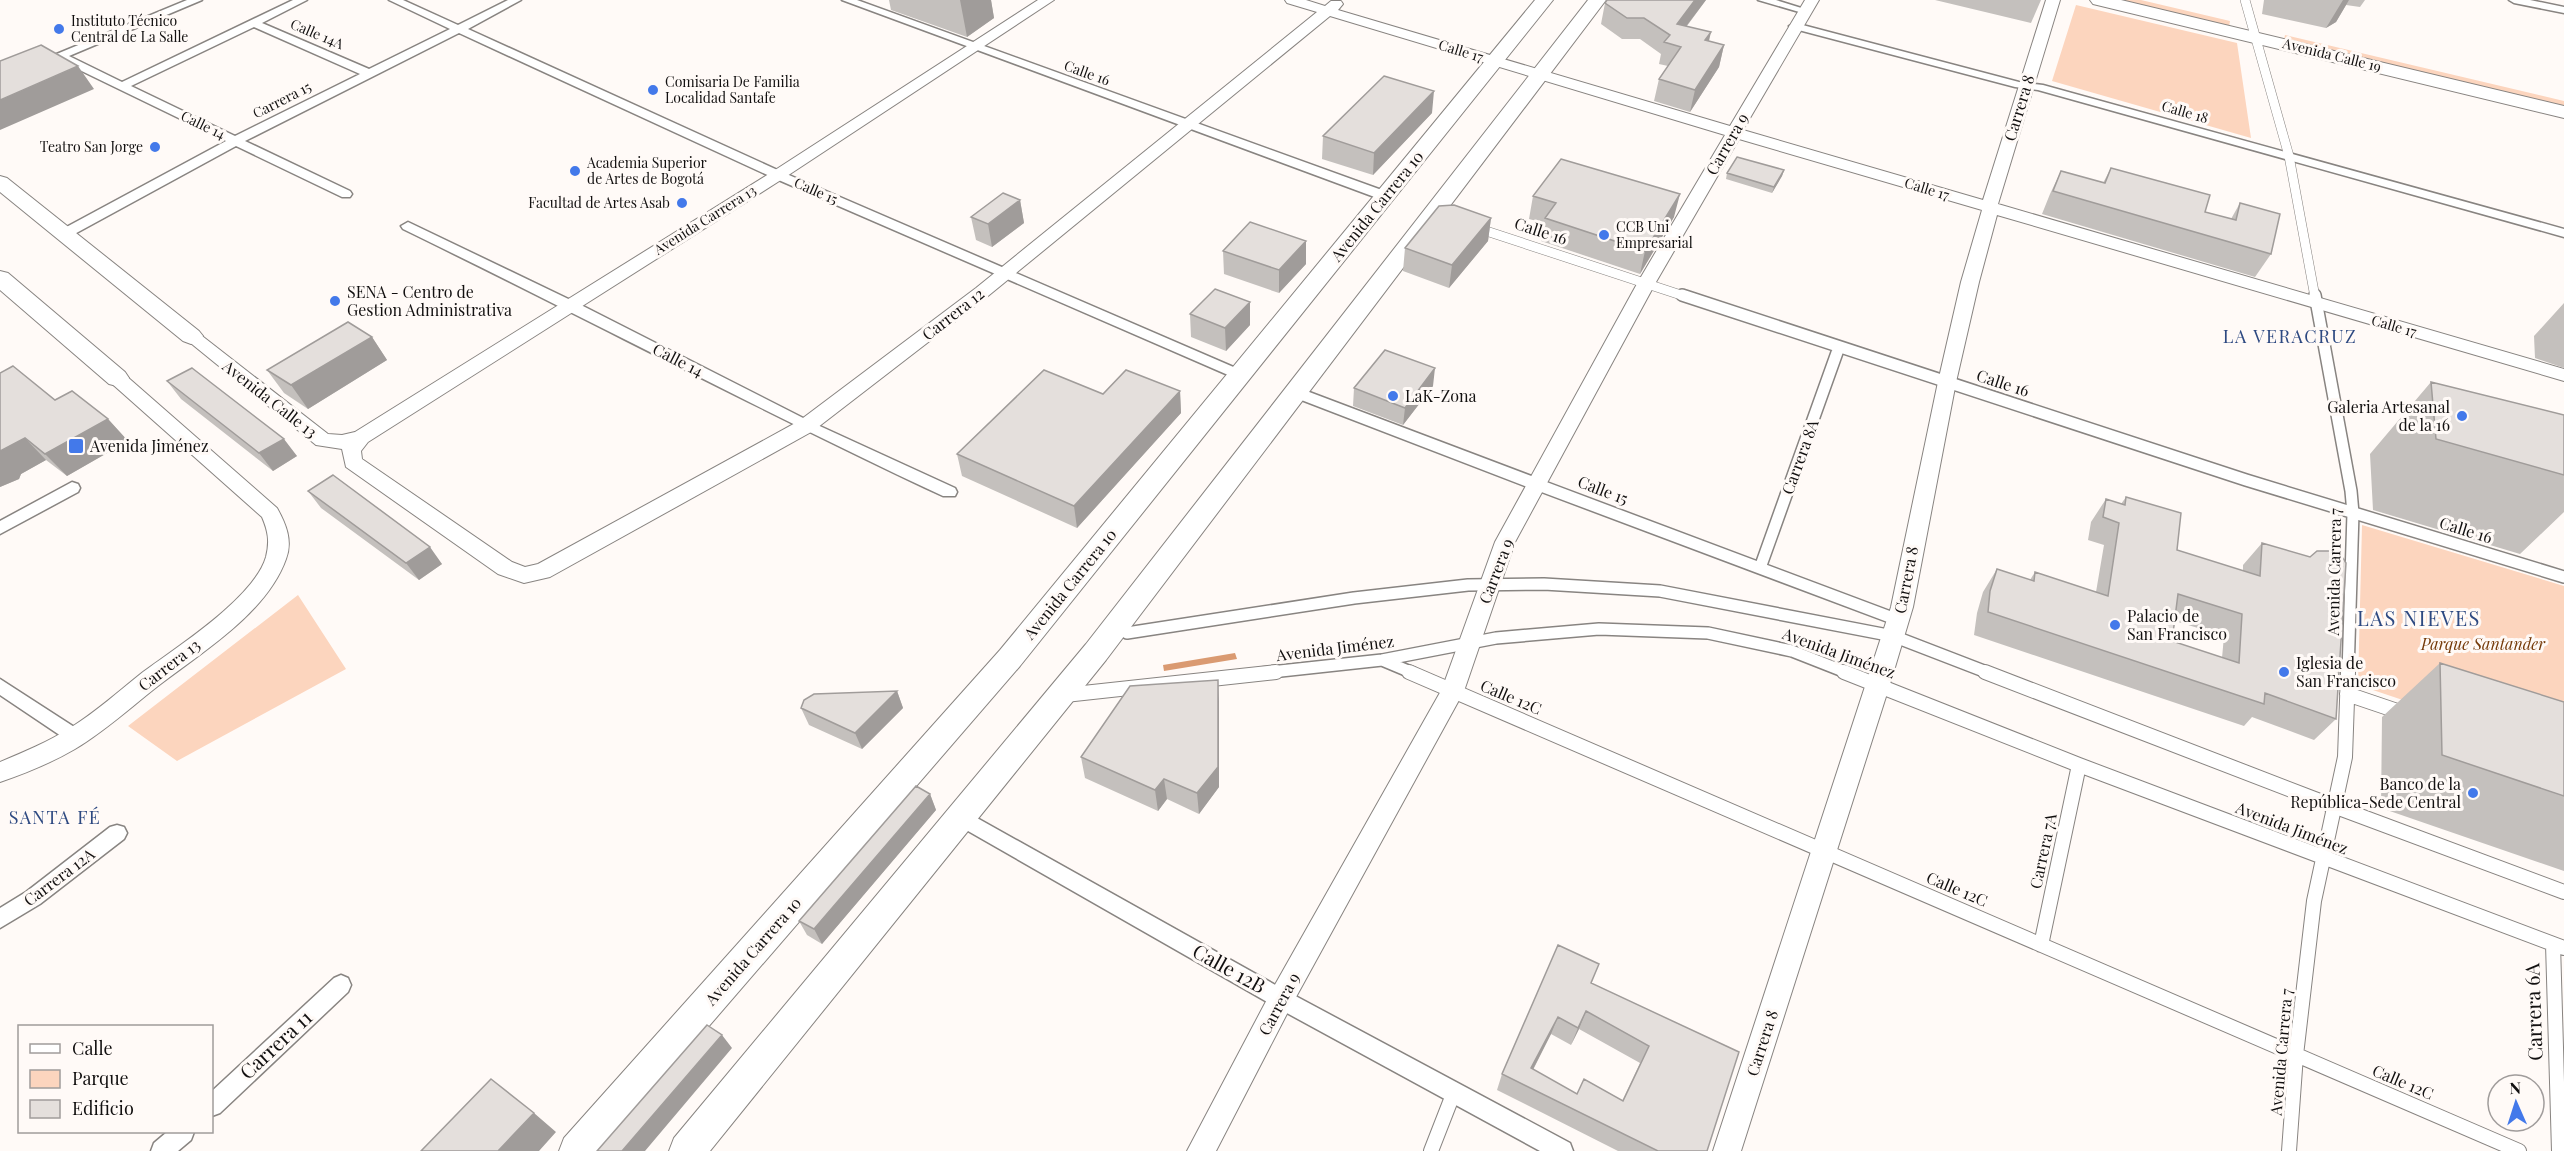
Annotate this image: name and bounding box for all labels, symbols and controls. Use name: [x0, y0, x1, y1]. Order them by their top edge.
place label: Instituto Técnico Central de La Salle: [71, 11, 188, 46]
street label: Calle 14A: [288, 14, 347, 53]
marker: Instituto Técnico Central de La Salle: [52, 22, 66, 36]
street label: Avenida Calle 19: [2280, 33, 2383, 76]
street label: Calle 17: [1436, 35, 1486, 66]
street label: Calle 16: [1062, 55, 1113, 90]
place label: Comisaria De Familia Localidad Santafe: [665, 72, 800, 107]
street label: Carrera 8: [1999, 72, 2039, 144]
street label: Carrera 15: [249, 77, 314, 122]
marker: Comisaria De Familia Localidad Santafe: [646, 83, 660, 97]
street label: Calle 18: [2160, 96, 2211, 127]
street label: Calle 14: [178, 106, 229, 143]
street label: Carrera 9: [1700, 109, 1753, 178]
place label: Teatro San Jorge: [40, 137, 143, 156]
marker: Teatro San Jorge: [148, 140, 162, 154]
street label: Avenida Carrera 10: [1325, 146, 1428, 266]
place label: Academia Superior de Artes de Bogotá: [586, 153, 708, 188]
marker: Academia Superior de Artes de Bogotá: [568, 164, 582, 178]
street label: Calle 15: [791, 173, 841, 209]
street label: Calle 17: [1902, 173, 1952, 204]
street label: Avenida Carrera 13: [649, 180, 759, 259]
place label: Facultad de Artes Asab: [528, 193, 670, 212]
marker: Facultad de Artes Asab: [675, 196, 689, 210]
street label: Calle 16: [1512, 212, 1570, 249]
place label: CCB Uni Empresarial: [1616, 217, 1693, 252]
marker: CCB Uni Empresarial: [1597, 228, 1611, 242]
place label: SENA - Centro de Gestion Administrativa: [347, 281, 512, 320]
street label: Carrera 12: [917, 283, 988, 344]
marker: SENA - Centro de Gestion Administrativa: [328, 294, 342, 308]
street label: Calle 17: [2369, 310, 2419, 341]
district label: LA VERACRUZ: [2223, 324, 2357, 348]
street label: Calle 14: [649, 338, 707, 381]
street label: Avenida Calle 13: [218, 355, 322, 442]
street label: Calle 16: [1974, 364, 2032, 401]
place label: LaK-Zona: [1405, 385, 1477, 406]
marker: LaK-Zona: [1386, 389, 1400, 403]
place label: Galeria Artesanal de la 16: [2327, 396, 2450, 435]
marker: Galeria Artesanal de la 16: [2455, 409, 2469, 423]
street label: Carrera 8A: [1776, 416, 1823, 497]
place label: Avenida Jiménez: [89, 435, 209, 456]
marker: Avenida Jiménez: [67, 437, 85, 455]
street label: Calle 15: [1575, 470, 1631, 509]
street label: Avenida Carrera 7: [2322, 508, 2345, 637]
street label: Calle 16: [2437, 512, 2495, 547]
street label: Avenida Carrera 10: [1018, 524, 1121, 644]
street label: Carrera 9: [1474, 535, 1518, 606]
street label: Carrera 8: [1889, 544, 1922, 615]
district label: LAS NIEVES: [2357, 604, 2481, 631]
place label: Palacio de San Francisco: [2127, 605, 2227, 644]
marker: Palacio de San Francisco: [2108, 618, 2122, 632]
street label: Avenida Jiménez: [1779, 622, 1899, 683]
street label: Avenida Jiménez: [1274, 630, 1395, 665]
park label: Parque Santander: [2420, 633, 2546, 654]
street label: Carrera 13: [134, 634, 204, 695]
place label: Iglesia de San Francisco: [2296, 652, 2396, 691]
marker: Iglesia de San Francisco: [2277, 665, 2291, 679]
street label: Calle 12C: [1477, 674, 1545, 719]
place label: Banco de la República-Sede Central: [2290, 773, 2461, 812]
marker: Banco de la República-Sede Central: [2466, 786, 2480, 800]
street label: Avenida Jiménez: [2232, 796, 2352, 859]
district label: SANTA FÉ: [9, 805, 101, 829]
street label: Carrera 7A: [2024, 810, 2061, 890]
street label: Carrera 12A: [19, 843, 99, 910]
street label: Calle 12C: [1923, 866, 1991, 911]
street label: Avenida Carrera 10: [699, 892, 805, 1010]
street label: Calle 12B: [1188, 937, 1271, 999]
street label: Carrera 6A: [2517, 962, 2548, 1061]
street label: Carrera 9: [1253, 969, 1304, 1039]
street label: Avenida Carrera 7: [2264, 987, 2297, 1117]
street label: Carrera 11: [233, 1003, 317, 1084]
street label: Carrera 8: [1741, 1007, 1782, 1079]
legend: [18, 1025, 213, 1133]
text: Calle: [72, 1036, 113, 1060]
street label: Calle 12C: [2369, 1059, 2437, 1104]
text: Parque: [72, 1066, 129, 1090]
north arrow: [2486, 1073, 2546, 1133]
text: N: [2509, 1077, 2522, 1098]
text: Edificio: [72, 1096, 134, 1120]

